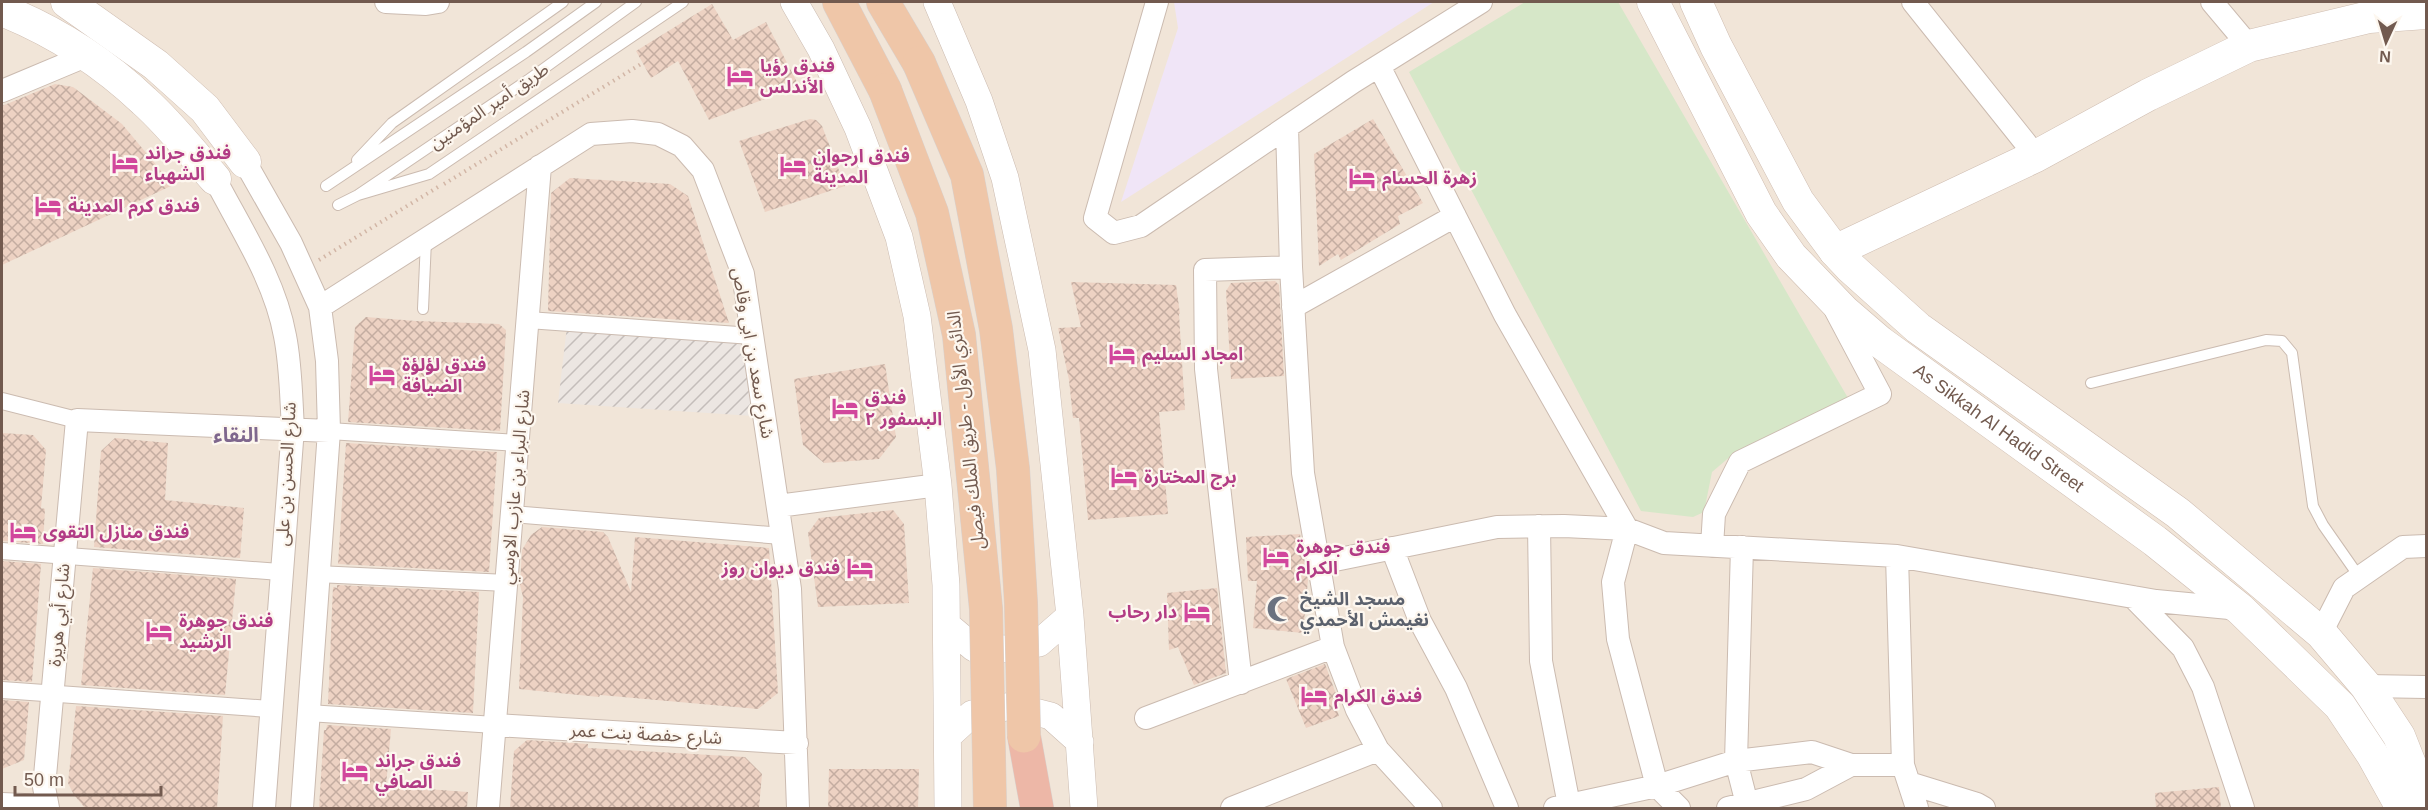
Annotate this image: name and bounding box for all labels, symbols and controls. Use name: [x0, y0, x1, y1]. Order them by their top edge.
north arrow: [2356, 12, 2416, 72]
text: N: [2379, 48, 2391, 65]
place label: فندق رؤيا الأندلس: [760, 56, 835, 97]
street label: طريق أمير المؤمنين: [425, 58, 553, 154]
hotel icon: فندق رؤيا الأندلس: [725, 61, 755, 91]
place label: فندق جراند الشهباء: [145, 143, 231, 184]
place label: فندق ارجوان المدينة: [813, 146, 910, 187]
hotel icon: فندق جراند الشهباء: [110, 148, 140, 178]
hotel icon: فندق ارجوان المدينة: [778, 151, 808, 181]
hotel icon: زهرة الحسام: [1347, 163, 1377, 193]
place label: زهرة الحسام: [1382, 168, 1477, 191]
hotel icon: فندق كرم المدينة: [33, 191, 63, 221]
place label: فندق كرم المدينة: [68, 196, 200, 219]
street label: شارع سعد بن ابى وقاص: [724, 266, 778, 441]
street label: الدائري الأول - طريق الملك فيصل: [944, 309, 992, 550]
hotel icon: امجاد السلیم: [1107, 339, 1137, 369]
place label: امجاد السلیم: [1142, 344, 1243, 367]
place label: فندق لؤلؤة الضيافة: [402, 355, 486, 396]
hotel icon: فندق لؤلؤة الضيافة: [367, 360, 397, 390]
street label: As Sikkah Al Hadid Street: [1910, 360, 2088, 496]
place label: فندق البسفور ٢: [865, 388, 942, 430]
street label: شارع البراء بن عازب الاوسي: [497, 389, 537, 586]
hotel icon: فندق البسفور ٢: [830, 393, 860, 423]
street label: شارع الحسن بن على: [272, 401, 304, 547]
district label: النقاء: [213, 424, 259, 446]
hotel icon: برج المختارة: [1109, 462, 1139, 492]
place label: برج المختارة: [1144, 467, 1237, 490]
hotel icon: فندق منازل التقوى: [8, 517, 38, 547]
place label: فندق منازل التقوى: [43, 522, 189, 543]
place label: فندق جوهرة الكرام: [1296, 537, 1390, 581]
hotel icon: فندق جوهرة الكرام: [1261, 542, 1291, 572]
hotel icon: فندق ديوان روز: [845, 553, 875, 583]
place label: فندق ديوان روز: [721, 558, 840, 579]
street label: شارع أبي هريرة: [43, 563, 77, 668]
place label: مسجد الشيخ نغيمش الأحمدي: [1300, 589, 1429, 634]
mosque icon: مسجد الشيخ نغيمش الأحمدي: [1265, 594, 1295, 624]
hotel icon: دار رحاب: [1182, 597, 1212, 627]
place label: دار رحاب: [1108, 602, 1177, 623]
place label: فندق جوهرة الرشيد: [179, 611, 273, 653]
hotel icon: فندق جوهرة الرشيد: [144, 616, 174, 646]
hotel icon: فندق الكرام: [1299, 681, 1329, 711]
place label: فندق الكرام: [1334, 686, 1422, 709]
street label: شارع حفصة بنت عمر: [568, 720, 723, 752]
place label: فندق جراند الصافي: [375, 751, 461, 796]
hotel icon: فندق جراند الصافي: [340, 756, 370, 786]
scale bar: [15, 759, 160, 797]
text: 50 m: [24, 770, 64, 790]

